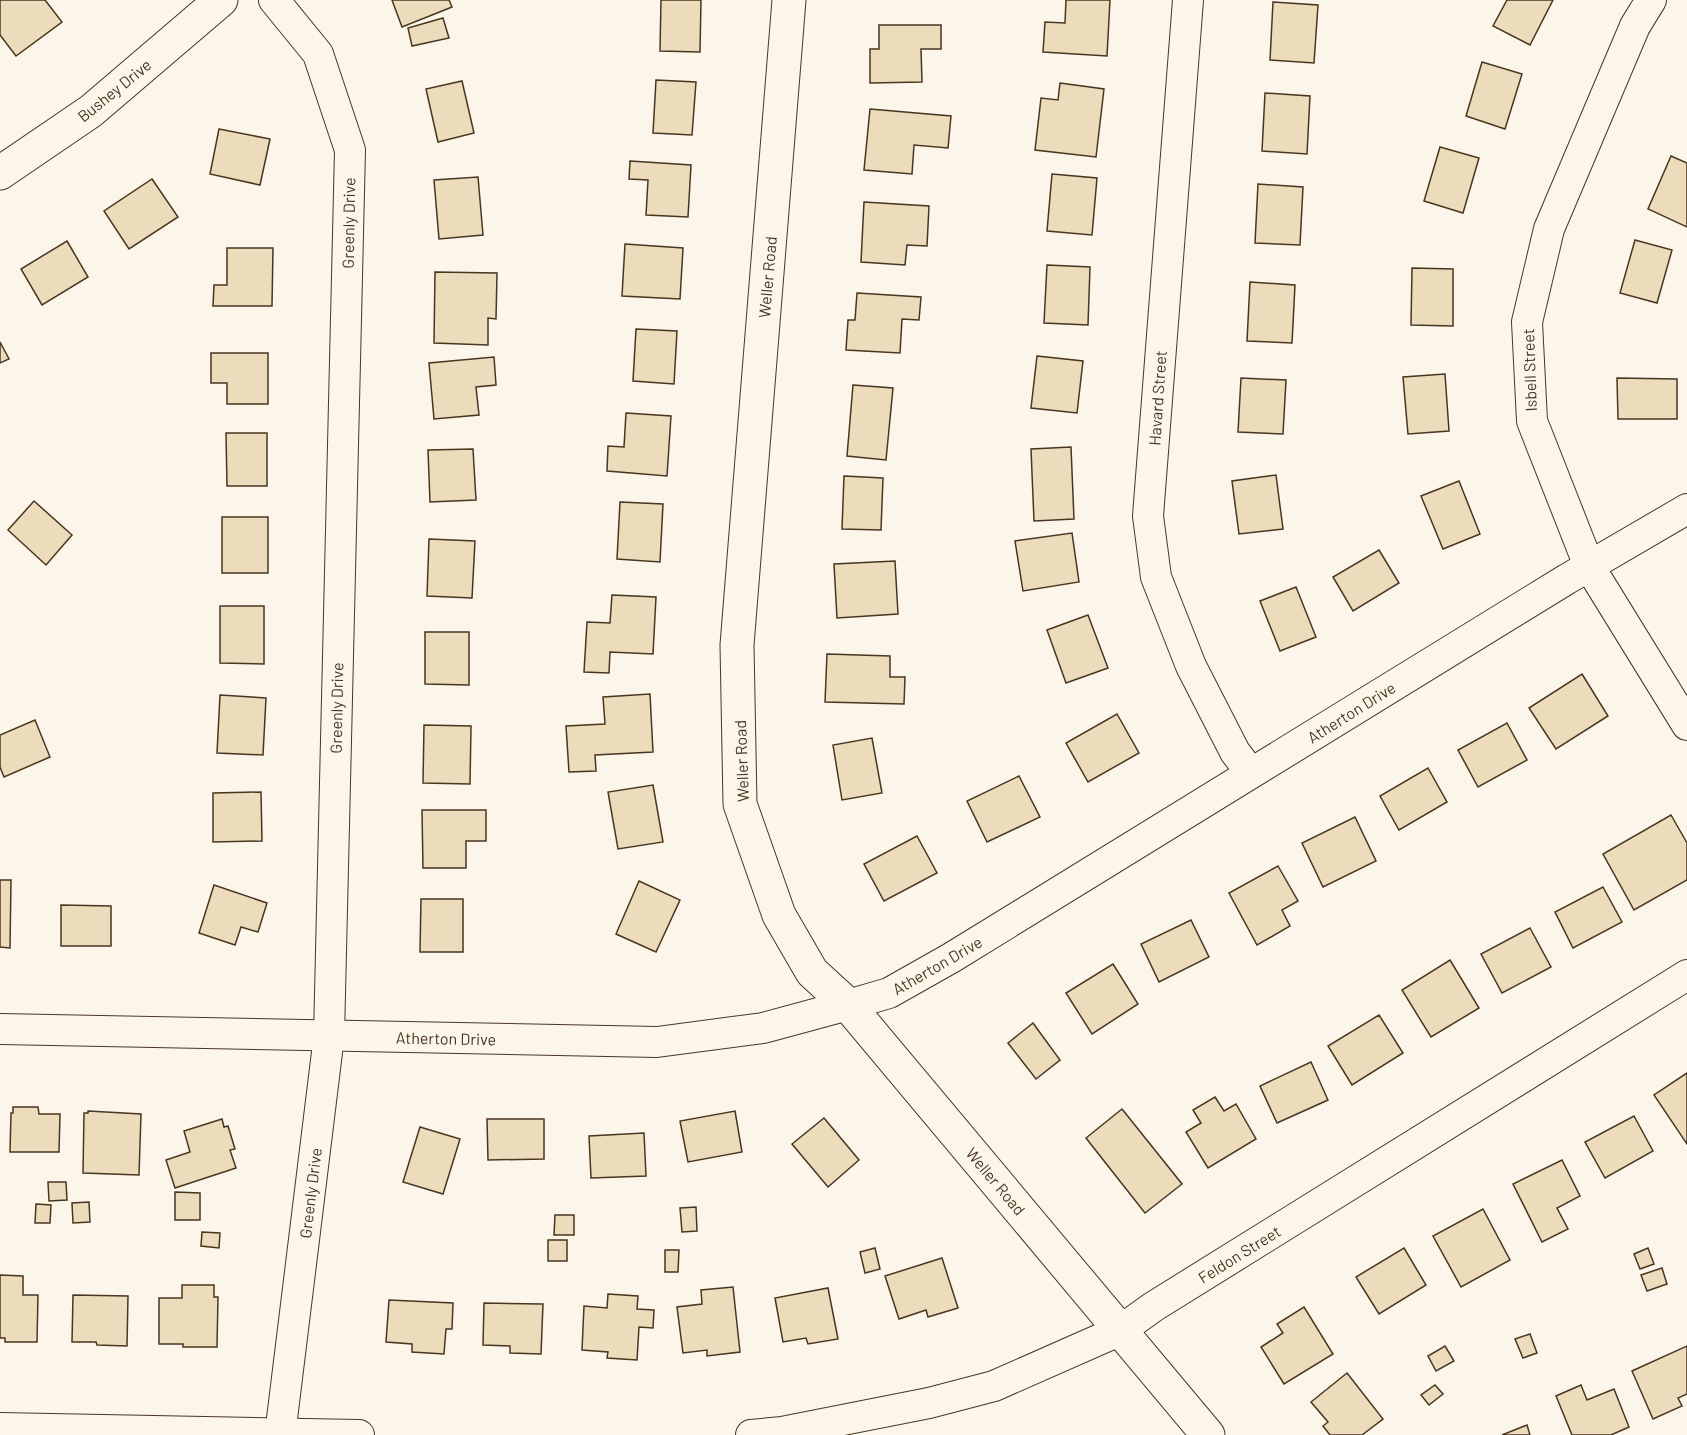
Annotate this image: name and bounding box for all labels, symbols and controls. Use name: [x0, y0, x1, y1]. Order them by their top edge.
street label: Bushey Drive: [73, 55, 155, 125]
street label: Greenly Drive: [338, 177, 358, 269]
street label: Weller Road: [754, 235, 780, 319]
street label: Isbell Street: [1518, 328, 1540, 412]
street label: Havard Street: [1144, 350, 1170, 446]
street label: Greenly Drive: [326, 662, 346, 754]
street label: Atherton Drive: [1303, 677, 1399, 747]
street label: Weller Road: [730, 720, 752, 802]
street label: Atherton Drive: [889, 932, 985, 998]
street label: Atherton Drive: [396, 1028, 496, 1048]
street label: Weller Road: [962, 1143, 1030, 1219]
street label: Greenly Drive: [295, 1147, 325, 1239]
street label: Feldon Street: [1194, 1221, 1284, 1287]

